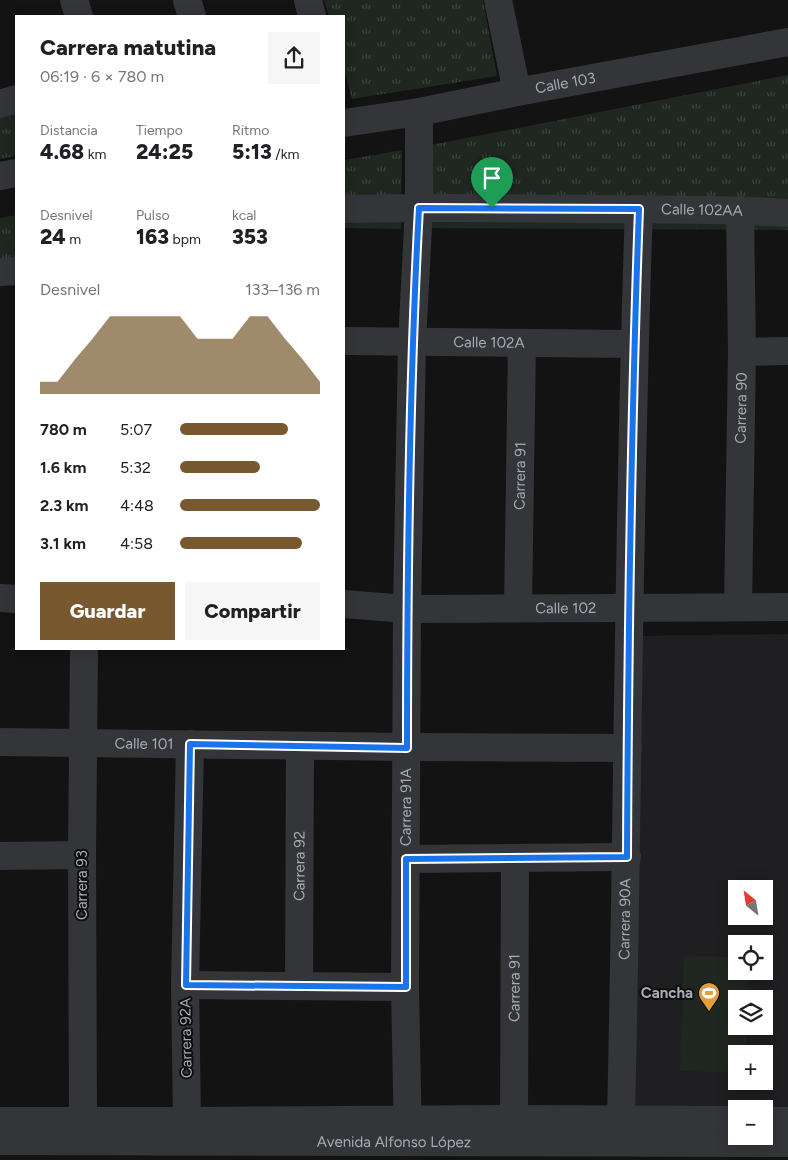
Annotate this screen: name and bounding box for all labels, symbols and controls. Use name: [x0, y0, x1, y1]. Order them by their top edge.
button: share: [268, 32, 320, 84]
text: Carrera matutina: [40, 34, 216, 61]
text: 06:19 · 6 × 780 m: [40, 67, 164, 86]
street label: Calle 103: [534, 69, 597, 97]
text: Distancia: [40, 122, 98, 139]
text: Tiempo: [136, 122, 183, 139]
text: Ritmo: [232, 122, 269, 139]
text: 4.68: [40, 139, 84, 164]
text: 24:25: [136, 139, 193, 164]
text: 5:13: [232, 139, 272, 164]
text: km: [84, 146, 106, 163]
text: /km: [272, 146, 299, 163]
pin: [471, 157, 513, 208]
icon: arrive: [478, 164, 506, 192]
street label: Calle 102AA: [661, 200, 743, 220]
text: Desnivel: [40, 207, 93, 224]
text: Pulso: [136, 207, 170, 224]
text: kcal: [232, 207, 256, 224]
text: 24: [40, 224, 66, 249]
text: 163: [136, 224, 169, 249]
text: 353: [232, 224, 268, 249]
text: m: [66, 231, 81, 248]
text: bpm: [169, 231, 201, 248]
text: Desnivel: [40, 280, 100, 299]
text: 133–136 m: [245, 280, 320, 299]
street label: Calle 102A: [453, 333, 525, 352]
street label: Carrera 90: [732, 372, 751, 444]
text: 780 m: [40, 420, 87, 439]
text: 5:07: [120, 420, 152, 439]
street label: Carrera 91: [510, 442, 530, 510]
text: 1.6 km: [40, 458, 86, 477]
text: 5:32: [120, 458, 151, 477]
text: 2.3 km: [40, 496, 89, 515]
text: 4:48: [120, 496, 154, 515]
text: 3.1 km: [40, 534, 86, 553]
text: 4:58: [120, 534, 153, 553]
button: Guardar: [40, 582, 175, 640]
button: Compartir: [185, 582, 320, 640]
street label: Calle 102: [535, 599, 596, 617]
street label: Calle 101: [114, 734, 174, 753]
street label: Carrera 91A: [397, 768, 415, 846]
street label: Carrera 92: [290, 831, 309, 901]
street label: Carrera 93: [73, 850, 91, 920]
street label: Carrera 90A: [615, 878, 634, 960]
north arrow: [728, 880, 772, 925]
map controls: [728, 880, 773, 1145]
button: locate: [728, 935, 773, 980]
street label: Carrera 91: [505, 954, 524, 1022]
sports icon: Cancha: [697, 981, 721, 1012]
place label: Cancha: [641, 984, 693, 1002]
button: layers: [728, 990, 773, 1035]
street label: Carrera 92A: [176, 998, 196, 1078]
button: +: [728, 1045, 773, 1090]
button: −: [728, 1100, 773, 1145]
street label: Avenida Alfonso López: [317, 1133, 471, 1151]

